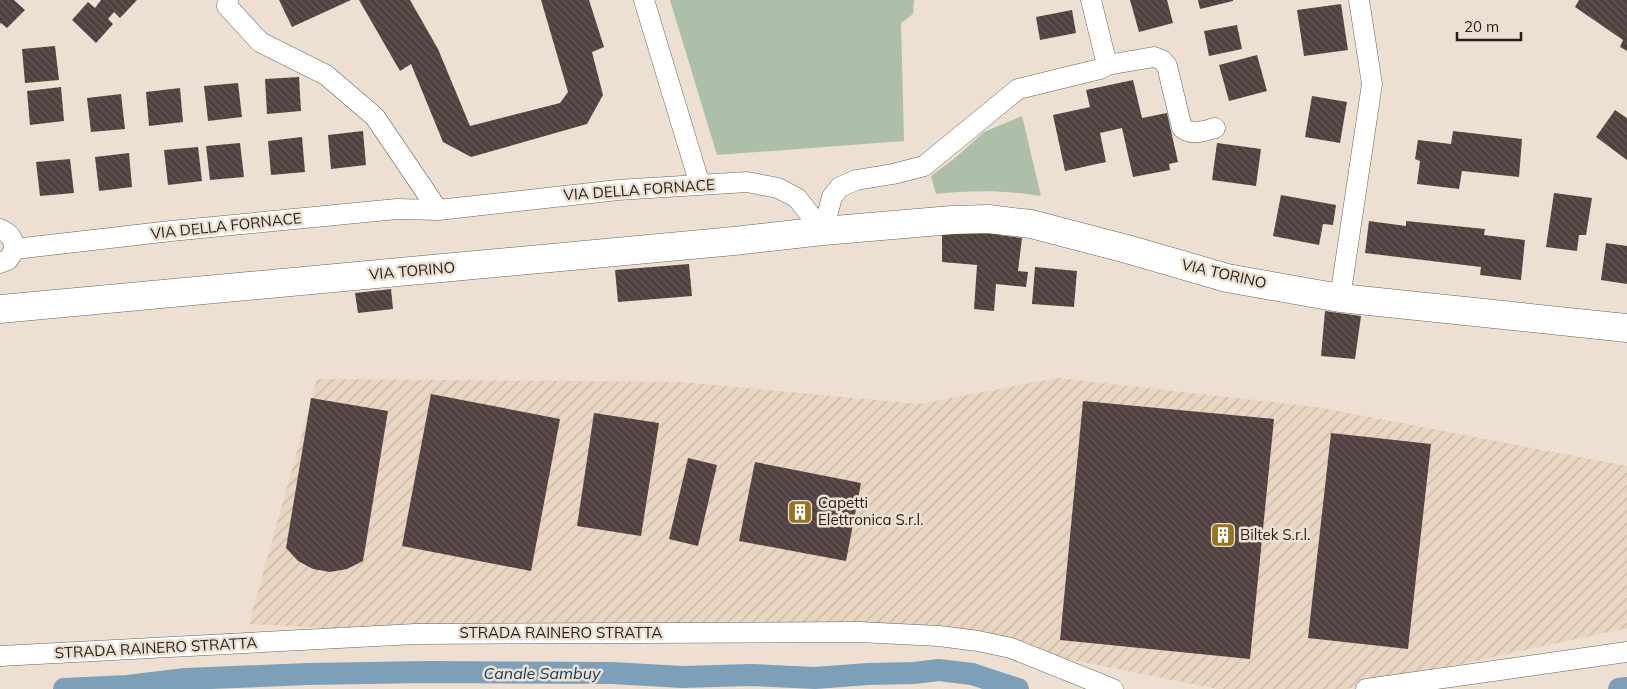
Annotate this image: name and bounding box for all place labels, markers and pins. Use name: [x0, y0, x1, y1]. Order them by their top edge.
place label: Capetti Elettronica S.r.l.: [818, 493, 924, 529]
building icon: Capetti Elettronica S.r.l.: [787, 499, 813, 525]
building icon: Biltek S.r.l.: [1210, 522, 1236, 548]
place label: Biltek S.r.l.: [1240, 525, 1310, 544]

